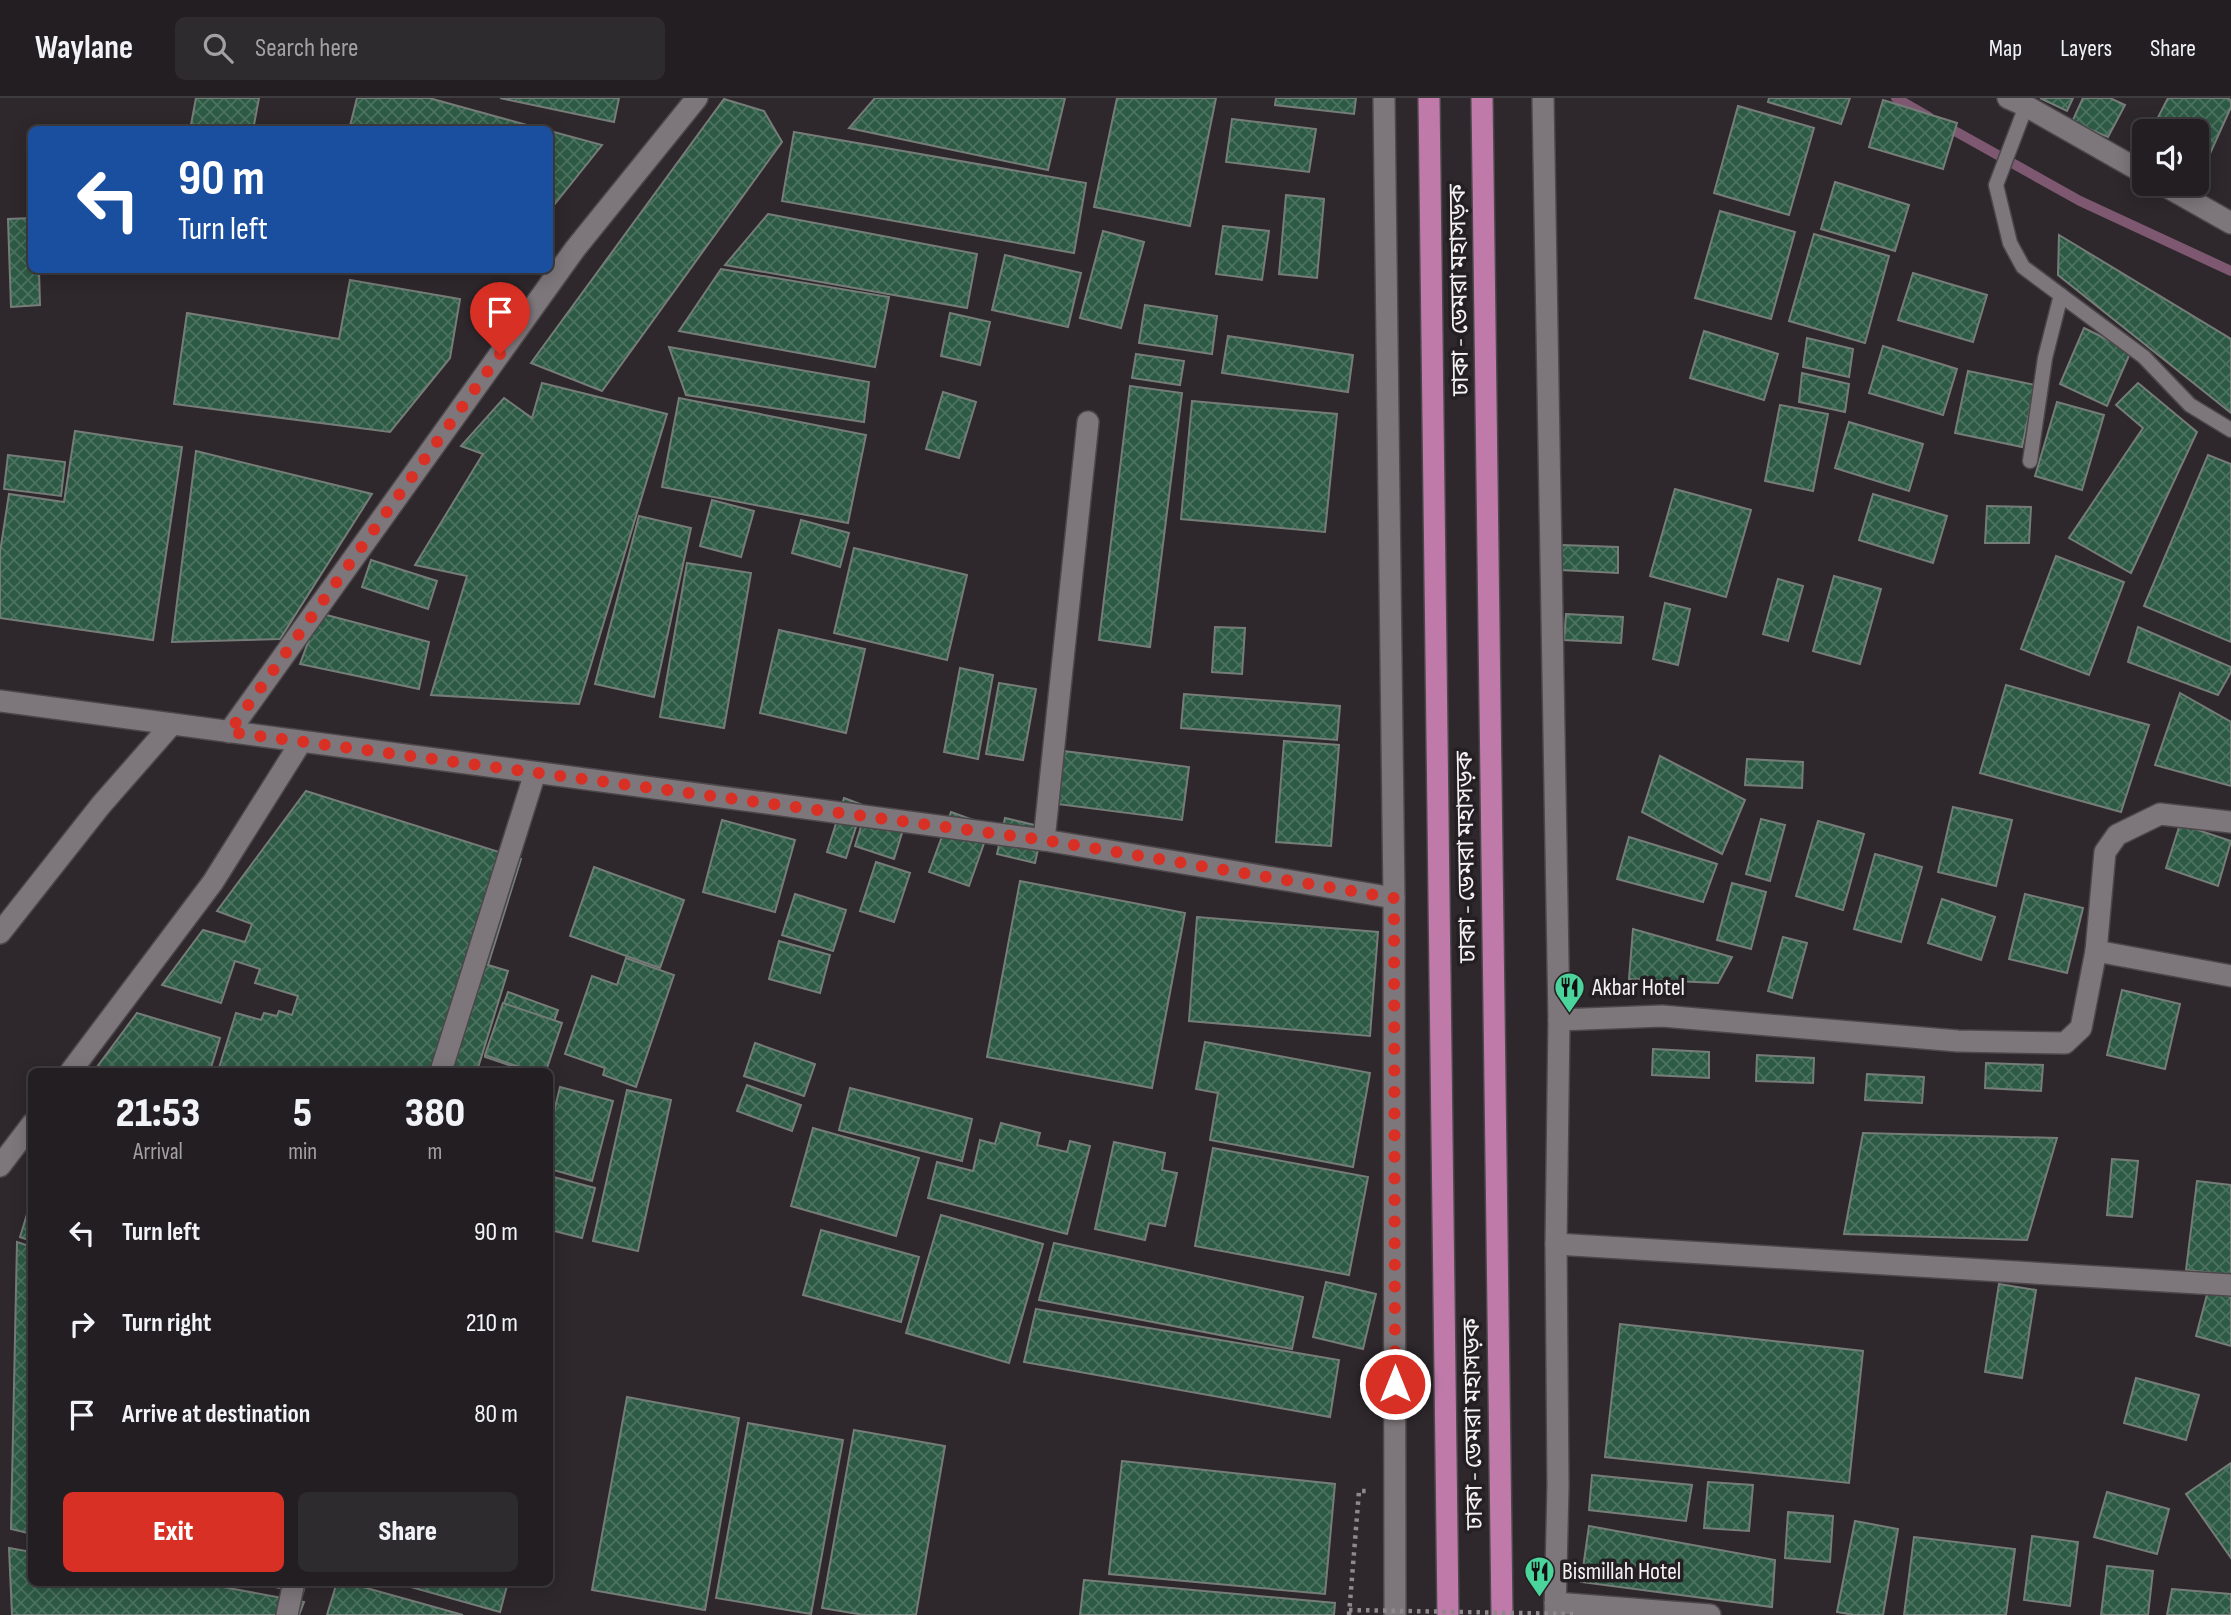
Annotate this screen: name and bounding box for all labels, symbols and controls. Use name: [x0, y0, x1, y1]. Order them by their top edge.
search box: [175, 17, 665, 80]
text: Waylane: [35, 28, 133, 68]
icon: search: [199, 29, 237, 67]
text: Search here: [255, 33, 358, 64]
text: Map: [1989, 34, 2022, 63]
text: Layers: [2060, 34, 2112, 63]
text: Share: [2150, 34, 2196, 63]
map controls: [2132, 119, 2209, 196]
button: sound: [2132, 119, 2209, 196]
text: 90 m: [178, 150, 265, 209]
icon: left: [63, 154, 154, 245]
street label: ঢাকা - ডেমরা মহাসড়ক: [1443, 183, 1475, 397]
text: Turn left: [178, 210, 268, 249]
pin: [470, 282, 530, 354]
icon: arrive: [481, 293, 519, 331]
street label: ঢাকা - ডেমরা মহাসড়ক: [1450, 750, 1482, 964]
restaurant icon: Akbar Hotel: [1552, 970, 1586, 1014]
place label: Akbar Hotel: [1591, 973, 1685, 1002]
text: 21:53: [116, 1088, 200, 1139]
text: 5: [293, 1088, 312, 1139]
text: 380: [405, 1088, 465, 1139]
text: Arrival: [133, 1138, 183, 1166]
text: min: [288, 1138, 317, 1166]
text: m: [428, 1138, 442, 1166]
icon: left: [63, 1214, 101, 1252]
text: Turn left: [122, 1217, 200, 1248]
text: 90 m: [474, 1217, 518, 1248]
icon: right: [63, 1305, 101, 1343]
text: Turn right: [122, 1308, 211, 1339]
text: 210 m: [466, 1308, 518, 1339]
street label: ঢাকা - ডেমরা মহাসড়ক: [1457, 1317, 1489, 1531]
position arrow: [1358, 1347, 1432, 1421]
icon: arrive: [63, 1396, 101, 1434]
text: Arrive at destination: [122, 1399, 310, 1430]
text: 80 m: [474, 1399, 518, 1430]
button: Exit: [63, 1492, 284, 1572]
button: Share: [298, 1492, 518, 1572]
restaurant icon: Bismillah Hotel: [1522, 1554, 1556, 1598]
place label: Bismillah Hotel: [1562, 1557, 1681, 1586]

